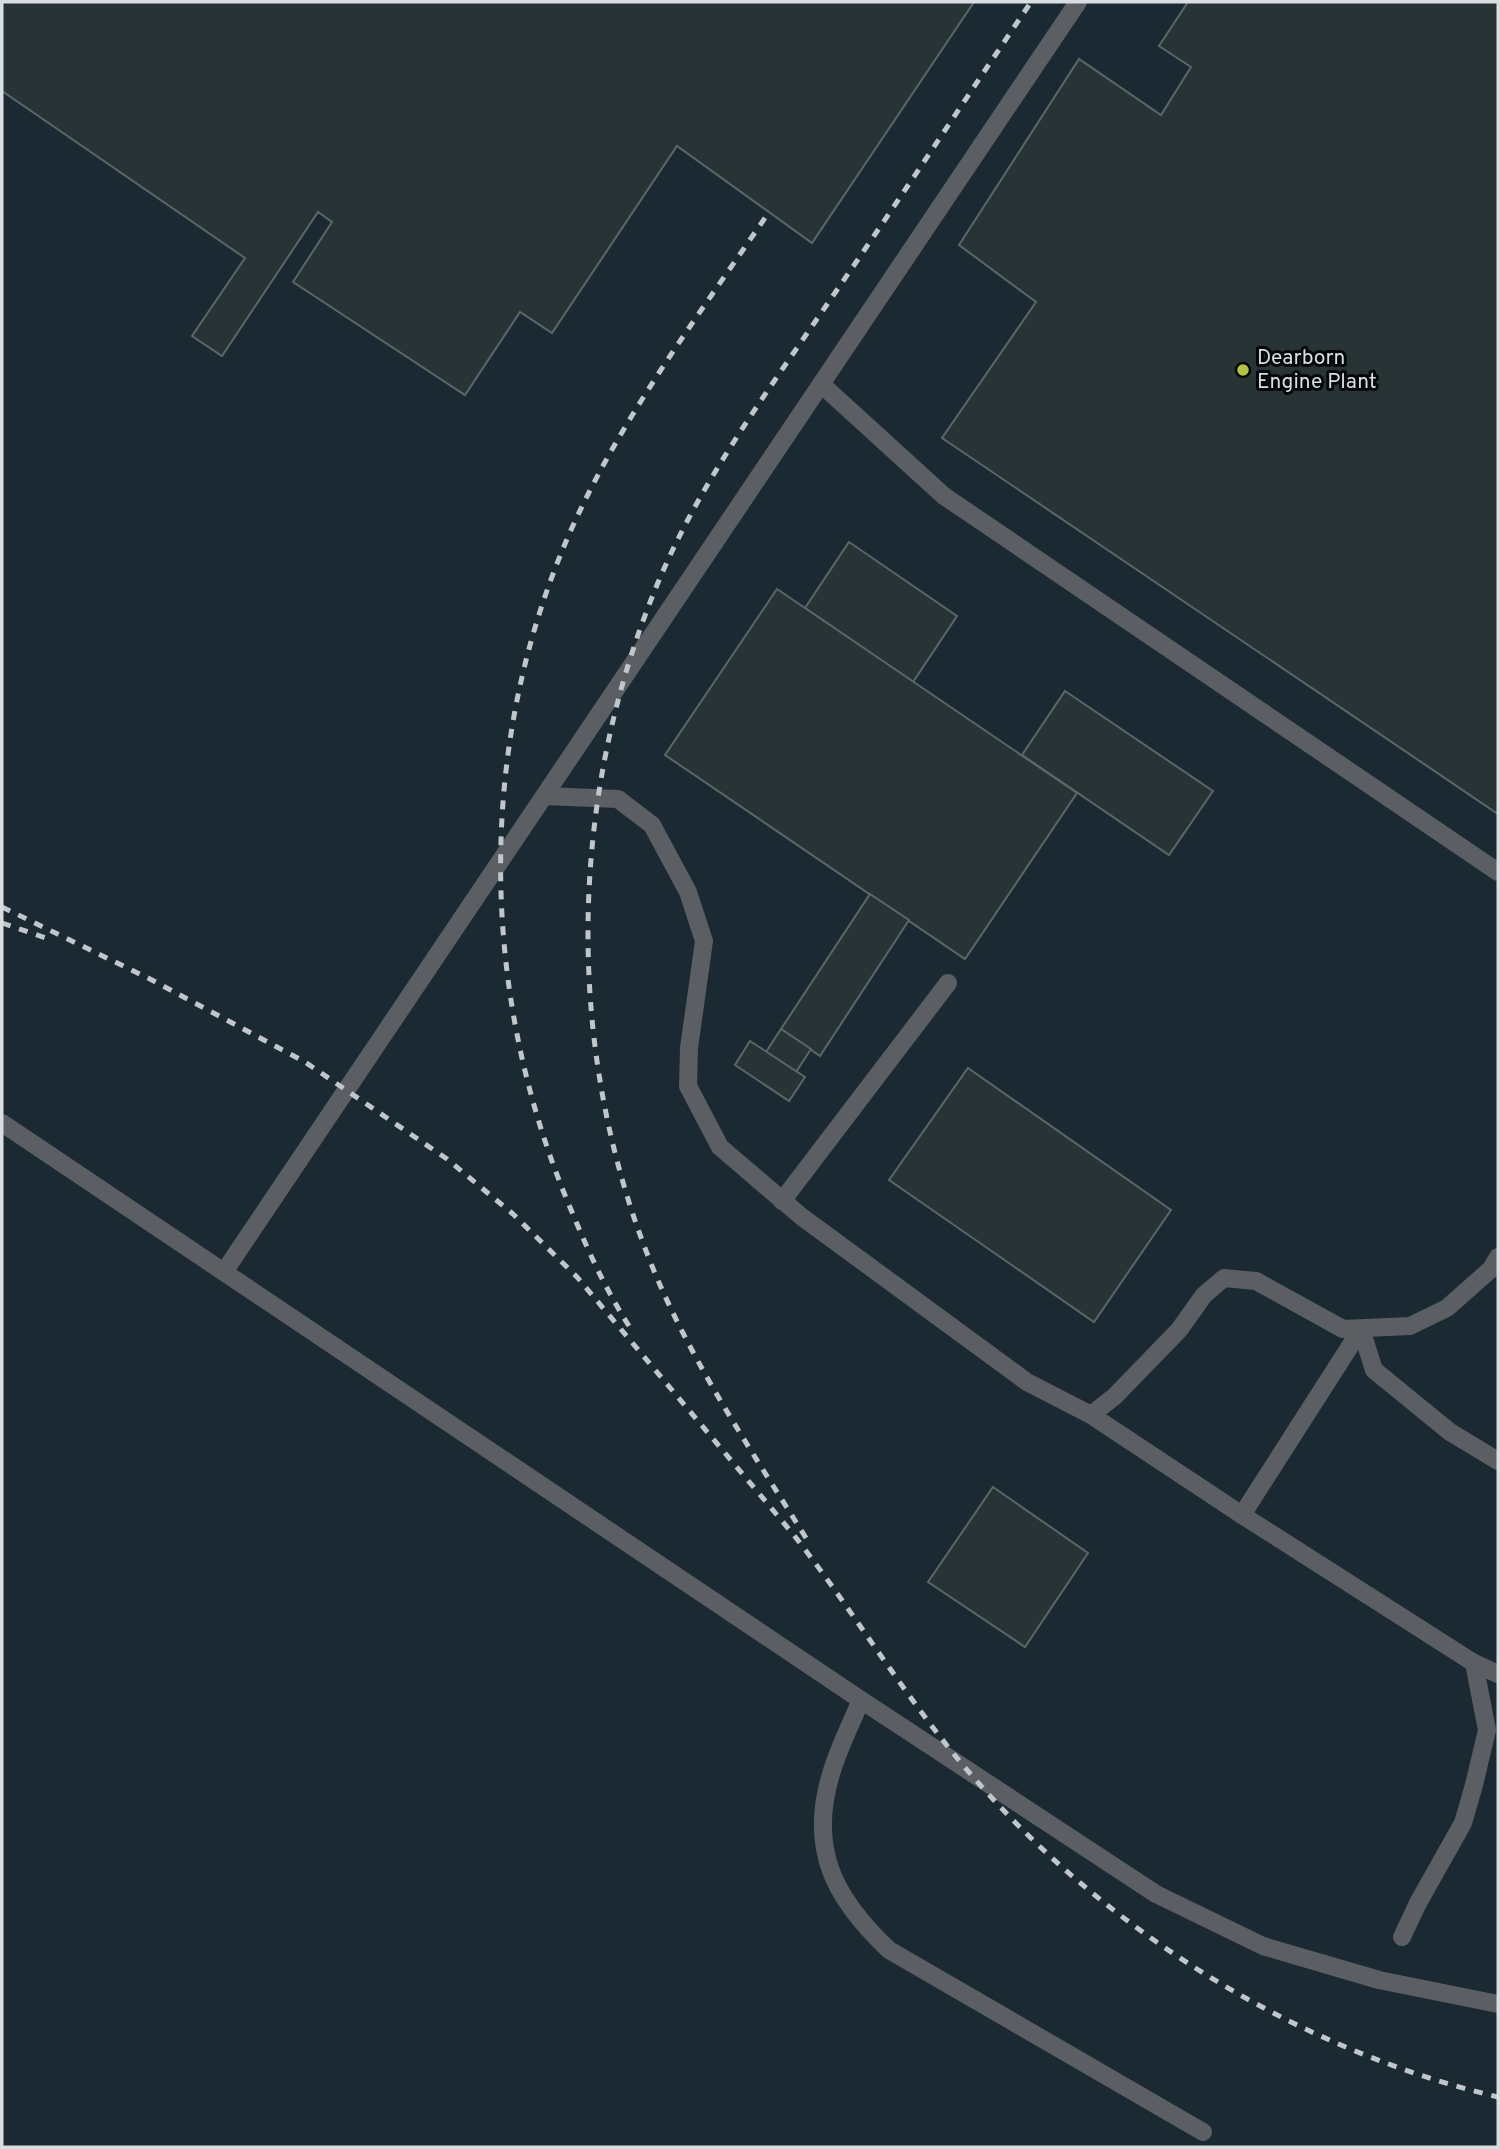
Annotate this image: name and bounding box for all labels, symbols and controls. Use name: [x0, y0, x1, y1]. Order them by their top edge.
place label: Dearborn Engine Plant: [1257, 345, 1377, 396]
marker: Dearborn Engine Plant: [1235, 362, 1251, 378]

